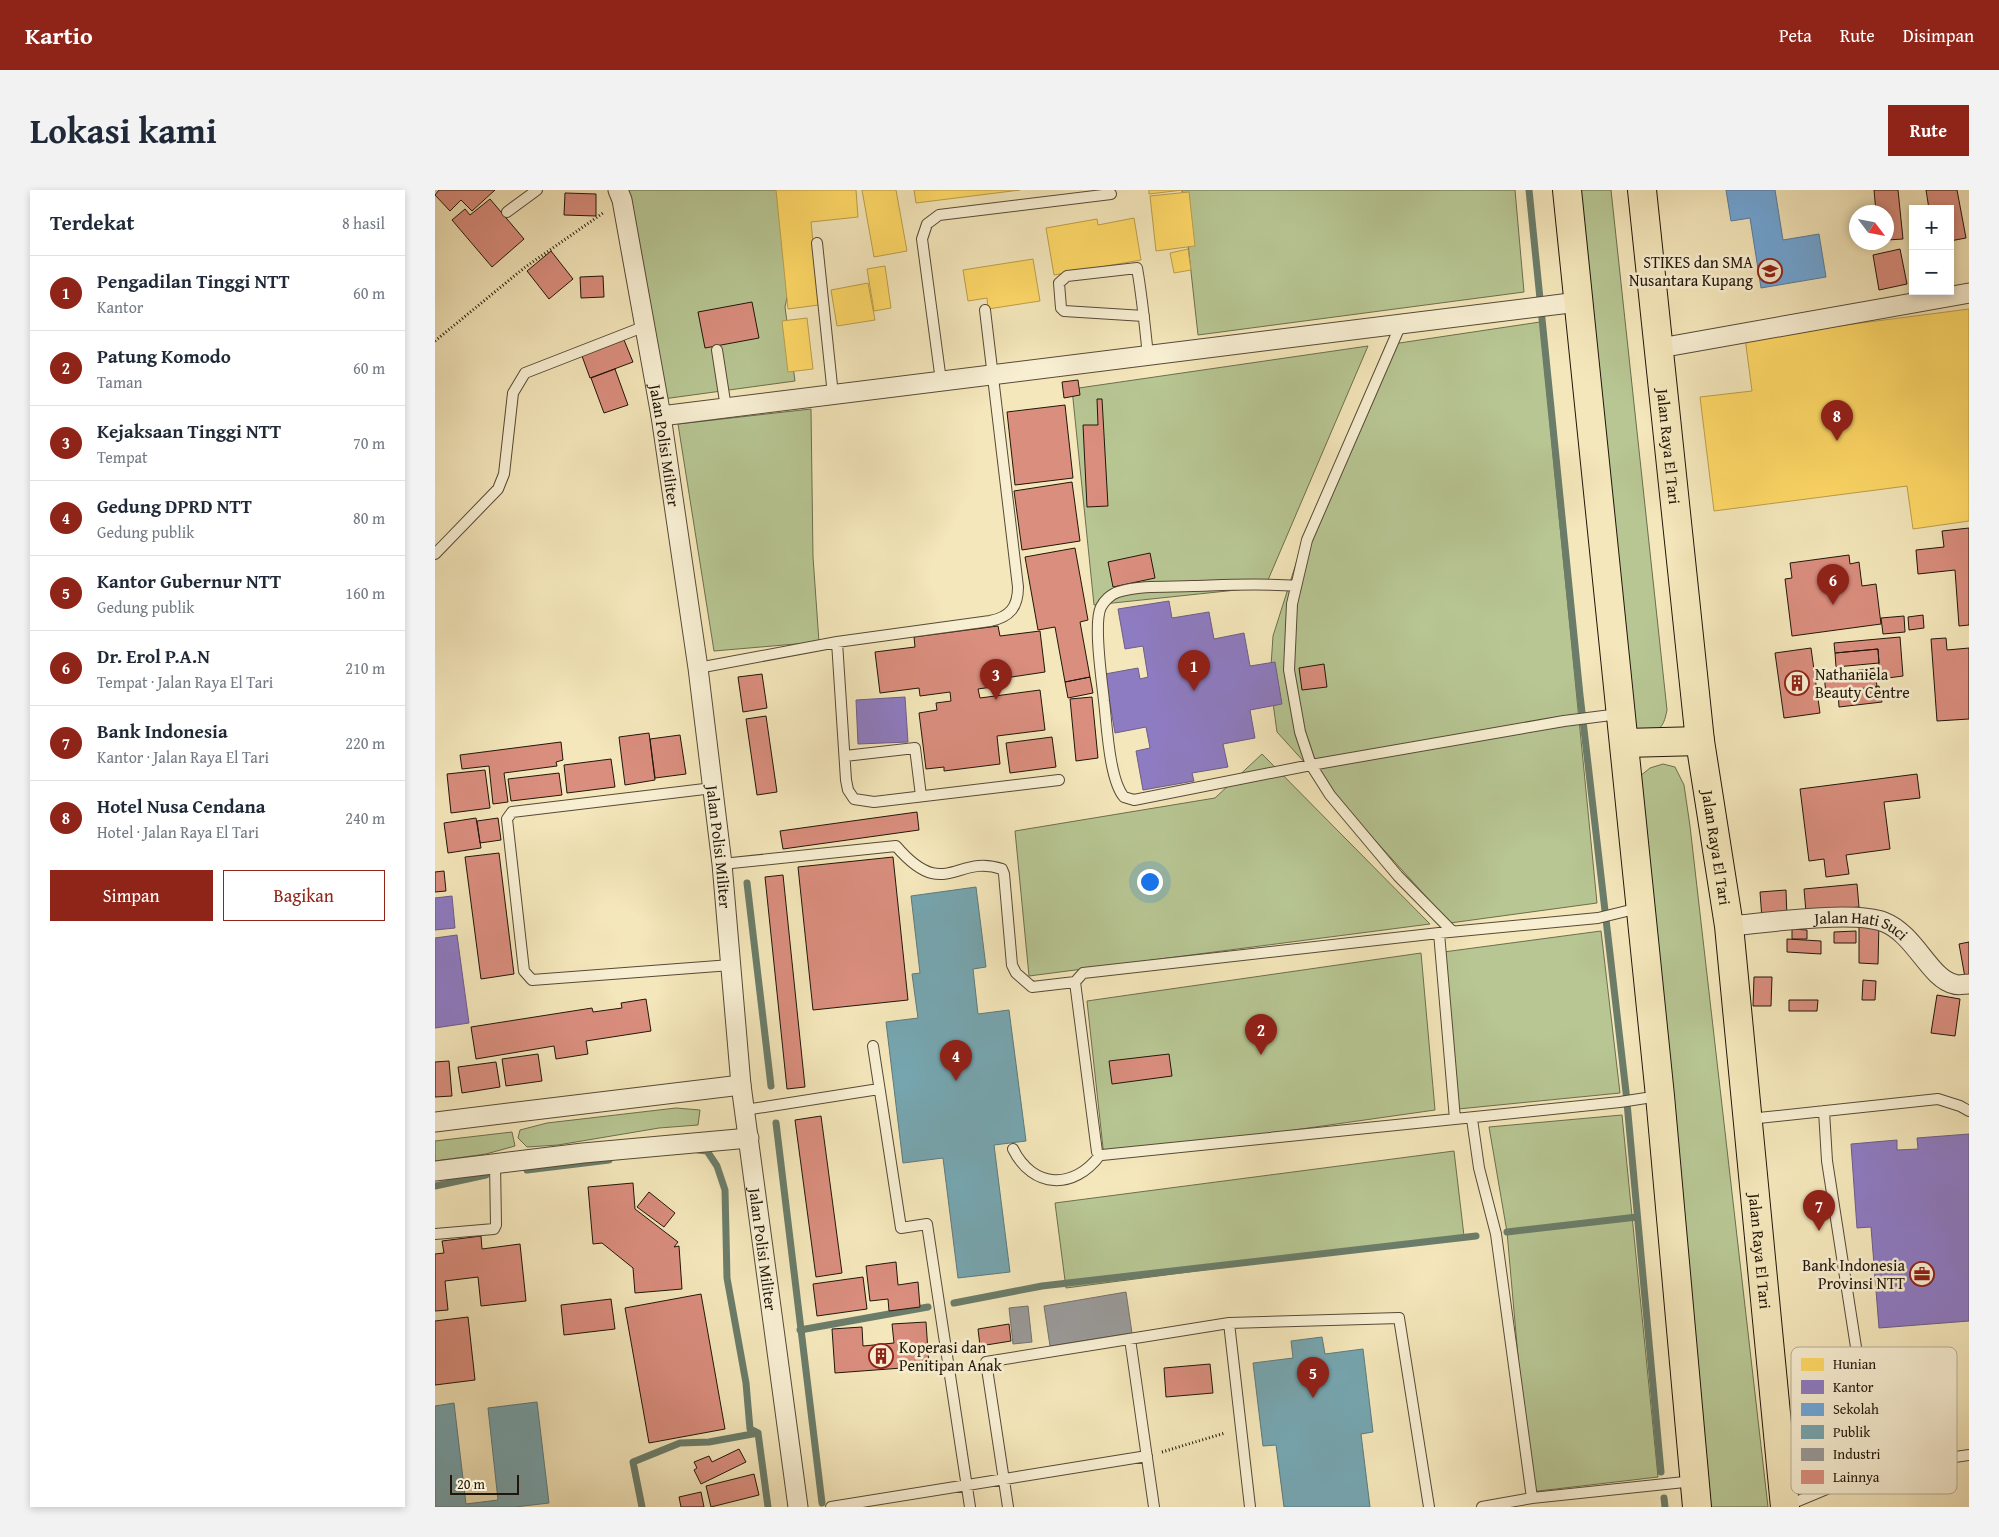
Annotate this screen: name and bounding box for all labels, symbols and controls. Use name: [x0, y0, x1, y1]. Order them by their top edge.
text: Kartio: [25, 18, 93, 53]
text: Peta: [1779, 22, 1812, 49]
text: Rute: [1840, 22, 1875, 49]
text: Disimpan: [1903, 22, 1974, 49]
text: Lokasi kami: [30, 105, 217, 156]
button: Rute: [1888, 105, 1969, 156]
north arrow: [1849, 205, 1894, 250]
map controls: [1909, 205, 1954, 295]
button: +: [1909, 205, 1954, 250]
text: Terdekat: [50, 207, 134, 238]
text: 8 hasil: [342, 211, 385, 235]
place label: STIKES dan SMA Nusantara Kupang: [1629, 250, 1753, 292]
button: −: [1909, 250, 1954, 295]
school or university icon: STIKES dan SMA Nusantara Kupang: [1757, 258, 1783, 284]
text: Pengadilan Tinggi NTT: [97, 267, 290, 295]
text: 1: [62, 281, 70, 305]
text: 60 m: [353, 281, 385, 305]
text: Kantor: [97, 295, 143, 319]
text: Patung Komodo: [97, 342, 231, 370]
text: 2: [62, 356, 70, 380]
text: 60 m: [353, 356, 385, 380]
text: Taman: [97, 370, 143, 394]
street label: Jalan Polisi Militer: [643, 380, 686, 509]
street label: Jalan Raya El Tari: [1651, 386, 1687, 506]
pin: 8: [1821, 400, 1853, 441]
text: Kejaksaan Tinggi NTT: [97, 417, 281, 445]
text: 3: [62, 431, 70, 455]
text: 70 m: [353, 431, 385, 455]
text: Tempat: [97, 445, 148, 469]
text: Gedung DPRD NTT: [97, 492, 252, 520]
text: 4: [62, 506, 70, 530]
text: 80 m: [353, 506, 385, 530]
text: Gedung publik: [97, 520, 194, 544]
pin: 6: [1817, 564, 1849, 605]
text: Kantor Gubernur NTT: [97, 567, 281, 595]
text: 5: [62, 581, 70, 605]
text: 160 m: [345, 581, 385, 605]
text: Gedung publik: [97, 595, 194, 619]
text: Dr. Erol P.A.N: [97, 642, 210, 670]
pin: 1: [1178, 650, 1210, 691]
text: 6: [62, 656, 70, 680]
text: 210 m: [345, 656, 385, 680]
pin: 3: [980, 659, 1012, 700]
place label: Nathaniela Beauty Centre: [1815, 662, 1910, 704]
text: Tempat · Jalan Raya El Tari: [97, 670, 273, 694]
building icon: Nathaniela Beauty Centre: [1784, 670, 1810, 696]
text: Bank Indonesia: [97, 717, 228, 745]
text: 7: [62, 731, 70, 755]
text: 220 m: [345, 731, 385, 755]
text: Kantor · Jalan Raya El Tari: [97, 745, 269, 769]
street label: Jalan Polisi Militer: [700, 782, 738, 910]
street label: Jalan Raya El Tari: [1696, 787, 1738, 907]
text: Hotel Nusa Cendana: [97, 792, 265, 820]
text: 8: [62, 806, 70, 830]
text: 240 m: [345, 806, 385, 830]
text: Hotel · Jalan Raya El Tari: [97, 820, 259, 844]
your location: [1137, 869, 1163, 895]
button: Simpan: [50, 870, 213, 921]
button: Bagikan: [223, 870, 385, 921]
street label: Jalan Hati Suci: [1811, 905, 1914, 946]
pin: 2: [1245, 1014, 1277, 1055]
pin: 4: [940, 1040, 972, 1081]
street label: Jalan Polisi Militer: [743, 1184, 783, 1313]
street label: Jalan Raya El Tari: [1743, 1190, 1778, 1311]
pin: 7: [1803, 1190, 1835, 1231]
place label: Bank Indonesia Provinsi NTT: [1802, 1253, 1905, 1295]
office icon: Bank Indonesia Provinsi NTT: [1909, 1261, 1935, 1287]
place label: Koperasi dan Penitipan Anak: [899, 1335, 1003, 1377]
building icon: Koperasi dan Penitipan Anak: [868, 1343, 894, 1369]
legend: [1791, 1347, 1957, 1494]
text: Hunian: [1833, 1354, 1876, 1374]
pin: 5: [1297, 1357, 1329, 1398]
text: Kantor: [1833, 1377, 1874, 1397]
text: Sekolah: [1833, 1399, 1879, 1419]
text: Publik: [1833, 1422, 1871, 1442]
text: Industri: [1833, 1444, 1880, 1464]
text: Lainnya: [1833, 1467, 1880, 1487]
scale bar: [450, 1472, 519, 1495]
text: 20 m: [457, 1474, 485, 1494]

